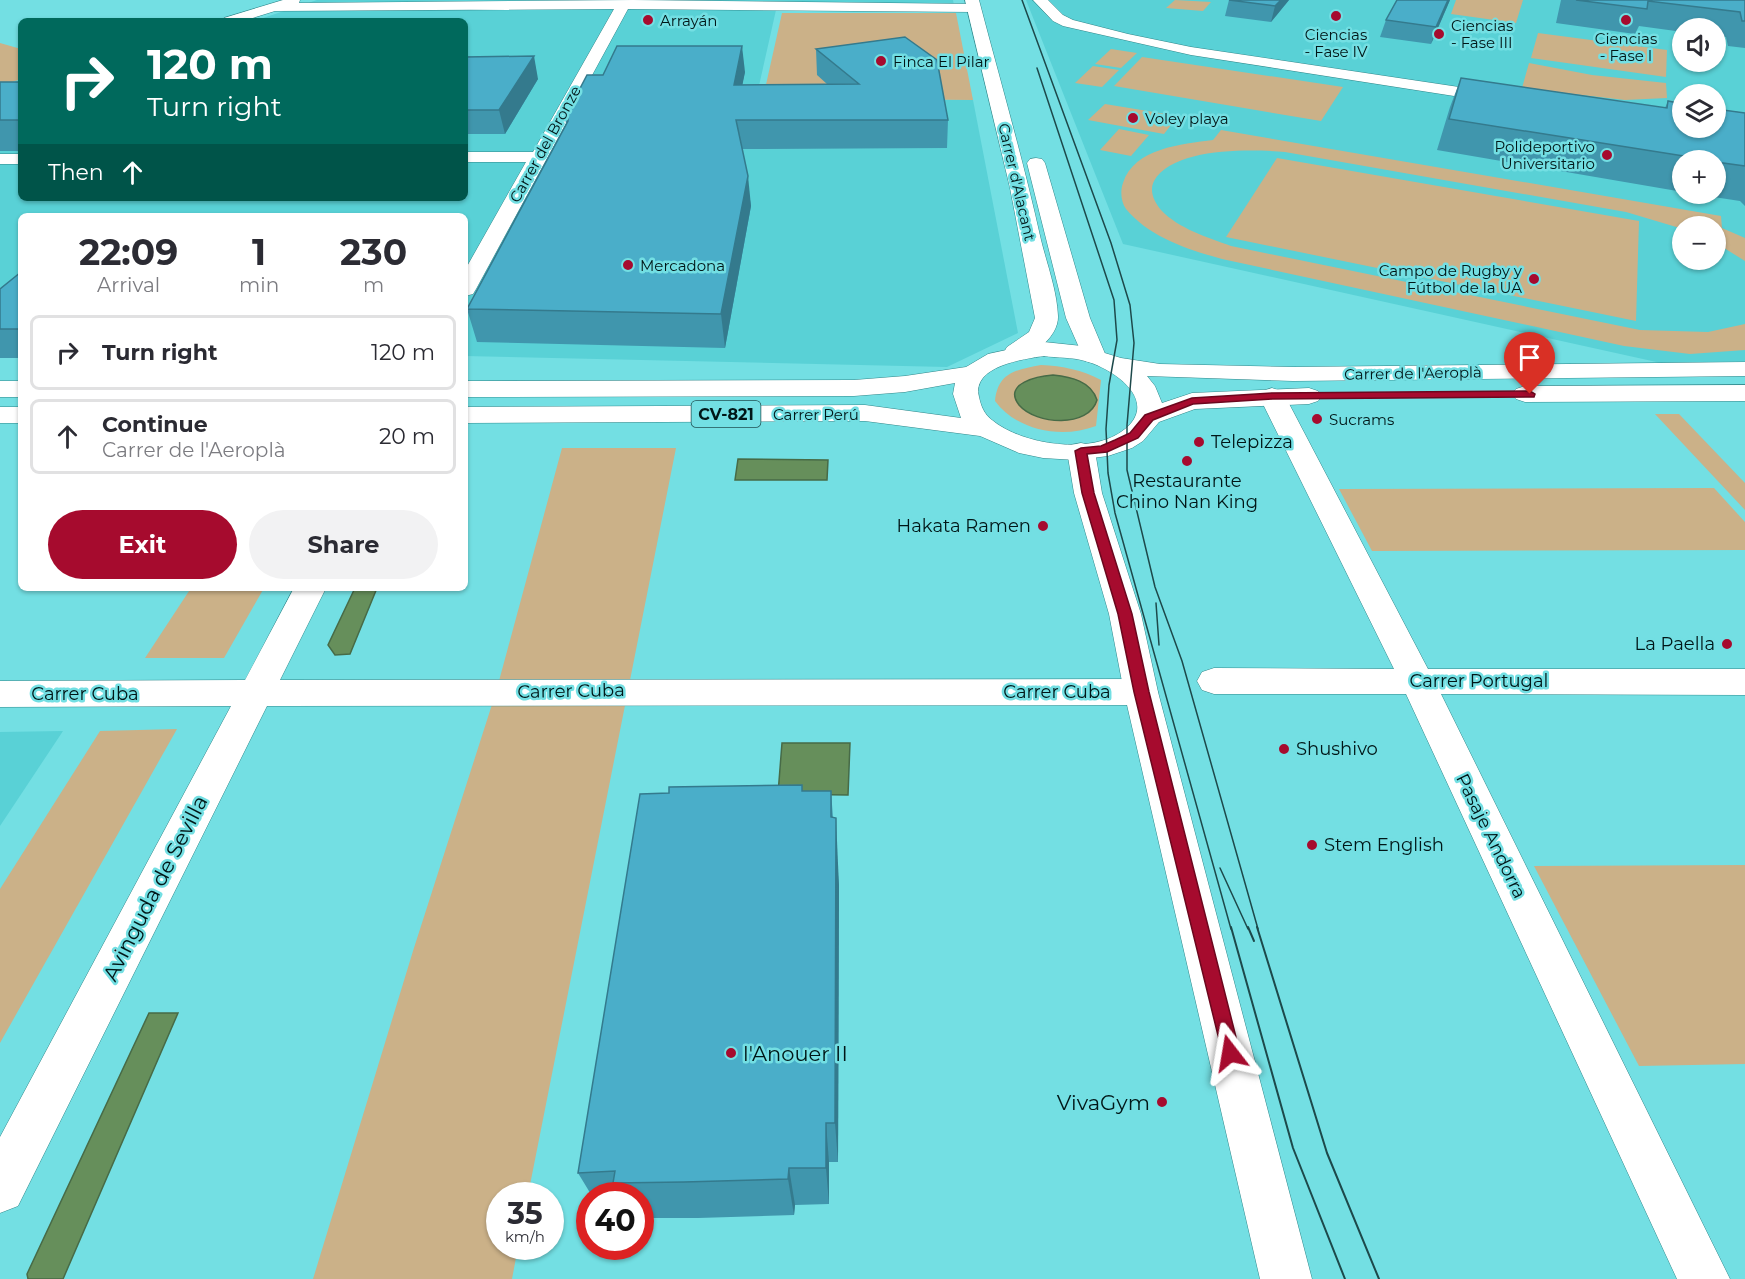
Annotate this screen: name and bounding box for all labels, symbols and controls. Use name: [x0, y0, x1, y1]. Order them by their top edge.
marker: Ciencias - Fase IV: [1329, 9, 1343, 23]
place label: Arrayán: [660, 11, 717, 30]
marker: Arrayán: [641, 13, 655, 27]
marker: Ciencias - Fase I: [1619, 13, 1633, 27]
place label: Ciencias - Fase III: [1451, 16, 1513, 52]
map controls: [1672, 18, 1726, 270]
button: sound: [1672, 18, 1726, 72]
place label: Ciencias - Fase IV: [1305, 25, 1368, 61]
marker: Ciencias - Fase III: [1432, 27, 1446, 41]
place label: Ciencias - Fase I: [1595, 29, 1657, 65]
text: 120 m: [147, 38, 273, 90]
icon: right: [48, 42, 126, 120]
place label: Finca El Pilar: [893, 52, 990, 71]
marker: Finca El Pilar: [874, 54, 888, 68]
street label: Carrer del Bronze: [505, 82, 585, 206]
button: layers: [1672, 84, 1726, 138]
text: Turn right: [147, 90, 282, 123]
place label: Voley playa: [1145, 109, 1229, 128]
marker: Voley playa: [1126, 111, 1140, 125]
street label: Carrer d'Alacant: [994, 121, 1040, 243]
place label: Polideportivo Universitario: [1494, 137, 1595, 173]
marker: Polideportivo Universitario: [1600, 148, 1614, 162]
button: +: [1672, 150, 1726, 204]
icon: ahead: [116, 156, 149, 189]
text: Then: [48, 159, 104, 186]
button: −: [1672, 216, 1726, 270]
text: 22:09: [79, 230, 178, 274]
text: 1: [252, 230, 266, 274]
text: 230: [340, 230, 407, 274]
place label: Mercadona: [640, 256, 725, 275]
marker: Mercadona: [621, 258, 635, 272]
place label: Campo de Rugby y Fútbol de la UA: [1379, 261, 1523, 297]
marker: Campo de Rugby y Fútbol de la UA: [1527, 272, 1541, 286]
text: Arrival: [97, 273, 160, 297]
text: min: [239, 273, 279, 297]
text: m: [363, 273, 384, 297]
pin: [1504, 332, 1555, 394]
icon: right: [51, 336, 84, 369]
text: Turn right: [102, 339, 217, 366]
text: 120 m: [371, 339, 435, 366]
icon: arrive: [1513, 341, 1546, 374]
street label: Carrer de l'Aeroplà: [1344, 362, 1482, 384]
road number: CV-821: [692, 401, 760, 427]
street label: Carrer Perú: [773, 405, 859, 424]
place label: Sucrams: [1329, 410, 1394, 429]
text: Continue: [102, 411, 208, 438]
marker: Sucrams: [1310, 412, 1324, 426]
icon: ahead: [51, 420, 84, 453]
text: 20 m: [379, 423, 435, 450]
place label: Telepizza: [1211, 431, 1293, 453]
marker: Telepizza: [1192, 435, 1206, 449]
text: Carrer de l'Aeroplà: [102, 438, 286, 462]
marker: Restaurante Chino Nan King: [1180, 454, 1194, 468]
place label: Restaurante Chino Nan King: [1116, 470, 1258, 513]
button: Exit: [48, 510, 237, 579]
button: Share: [249, 510, 438, 579]
place label: Hakata Ramen: [897, 515, 1031, 537]
marker: Hakata Ramen: [1036, 519, 1050, 533]
place label: La Paella: [1635, 633, 1715, 655]
marker: La Paella: [1720, 637, 1734, 651]
street label: Carrer Portugal: [1410, 670, 1548, 692]
street label: Carrer Cuba: [517, 679, 625, 703]
street label: Carrer Cuba: [1003, 681, 1111, 703]
street label: Carrer Cuba: [31, 683, 139, 705]
place label: Shushivo: [1296, 738, 1378, 760]
marker: Shushivo: [1277, 742, 1291, 756]
street label: Pasaje Andorra: [1451, 770, 1531, 902]
street label: Avinguda de Sevilla: [97, 791, 213, 985]
place label: Stem English: [1324, 834, 1444, 856]
marker: Stem English: [1305, 838, 1319, 852]
position arrow: [1198, 1021, 1262, 1085]
place label: l'Anouer II: [743, 1041, 848, 1066]
marker: l'Anouer II: [724, 1046, 738, 1060]
place label: VivaGym: [1057, 1090, 1150, 1115]
marker: VivaGym: [1155, 1095, 1169, 1109]
speed limit sign: 40: [576, 1182, 654, 1260]
text: 35: [507, 1195, 543, 1232]
text: km/h: [505, 1227, 545, 1246]

